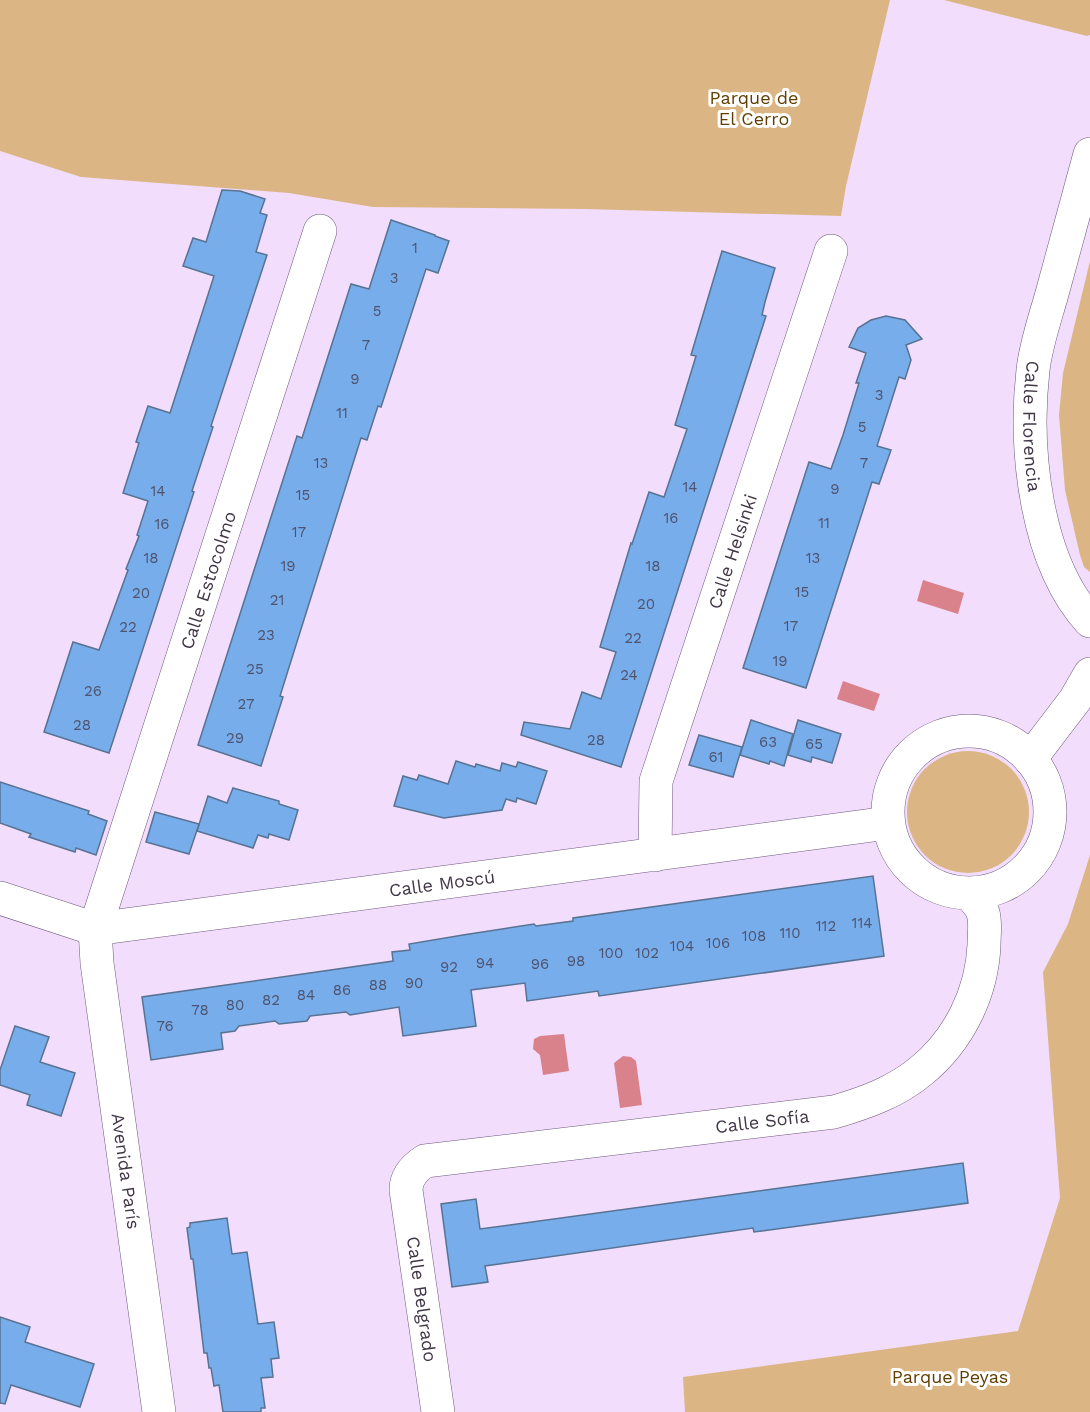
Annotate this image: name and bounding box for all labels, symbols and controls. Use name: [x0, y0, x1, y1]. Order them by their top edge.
park label: Parque de El Cerro: [710, 87, 798, 129]
house number: 1: [412, 239, 418, 257]
house number: 3: [390, 269, 398, 287]
house number: 5: [373, 302, 381, 320]
house number: 7: [362, 336, 370, 354]
street label: Calle Florencia: [1020, 360, 1046, 493]
house number: 9: [350, 370, 360, 388]
house number: 3: [875, 386, 883, 404]
house number: 11: [336, 404, 348, 422]
house number: 5: [858, 418, 866, 436]
house number: 13: [314, 454, 328, 472]
house number: 7: [860, 454, 868, 472]
house number: 14: [682, 478, 698, 496]
house number: 9: [830, 480, 840, 498]
house number: 14: [150, 482, 166, 500]
house number: 15: [296, 486, 310, 504]
street label: Calle Helsinki: [703, 491, 761, 611]
street label: Calle Estocolmo: [175, 508, 240, 652]
house number: 16: [664, 509, 678, 527]
house number: 11: [818, 514, 830, 532]
house number: 16: [155, 515, 169, 533]
house number: 17: [292, 523, 306, 541]
house number: 18: [143, 549, 159, 567]
house number: 13: [806, 549, 820, 567]
house number: 19: [280, 557, 296, 575]
house number: 18: [645, 557, 661, 575]
house number: 15: [795, 583, 809, 601]
house number: 20: [132, 584, 150, 602]
house number: 21: [270, 591, 284, 609]
house number: 20: [637, 595, 655, 613]
house number: 17: [784, 617, 798, 635]
house number: 22: [119, 618, 137, 636]
house number: 23: [257, 626, 275, 644]
house number: 22: [624, 629, 642, 647]
house number: 19: [772, 652, 788, 670]
house number: 25: [246, 660, 264, 678]
house number: 24: [620, 666, 638, 684]
house number: 26: [84, 682, 102, 700]
house number: 27: [238, 695, 254, 713]
house number: 28: [73, 716, 91, 734]
house number: 29: [226, 729, 244, 747]
house number: 28: [587, 731, 605, 749]
house number: 63: [759, 733, 777, 751]
house number: 65: [805, 735, 823, 753]
house number: 61: [709, 748, 723, 766]
street label: Calle Moscú: [388, 865, 496, 900]
house number: 114: [852, 914, 872, 932]
house number: 112: [816, 917, 836, 935]
house number: 110: [779, 924, 801, 942]
house number: 108: [742, 927, 766, 945]
house number: 106: [706, 934, 730, 952]
house number: 104: [670, 937, 694, 955]
house number: 100: [599, 944, 623, 962]
house number: 102: [635, 944, 659, 962]
house number: 98: [567, 952, 585, 970]
house number: 94: [476, 954, 494, 972]
house number: 96: [531, 955, 549, 973]
house number: 92: [440, 958, 458, 976]
house number: 90: [405, 974, 423, 992]
house number: 88: [369, 976, 387, 994]
house number: 86: [333, 981, 351, 999]
house number: 84: [297, 986, 315, 1004]
house number: 82: [262, 991, 280, 1009]
house number: 80: [226, 996, 244, 1014]
house number: 78: [191, 1001, 209, 1019]
house number: 76: [156, 1017, 174, 1035]
street label: Calle Sofía: [714, 1105, 810, 1137]
street label: Avenida París: [107, 1112, 145, 1230]
street label: Calle Belgrado: [403, 1235, 441, 1363]
park label: Parque Peyas: [892, 1366, 1008, 1387]

